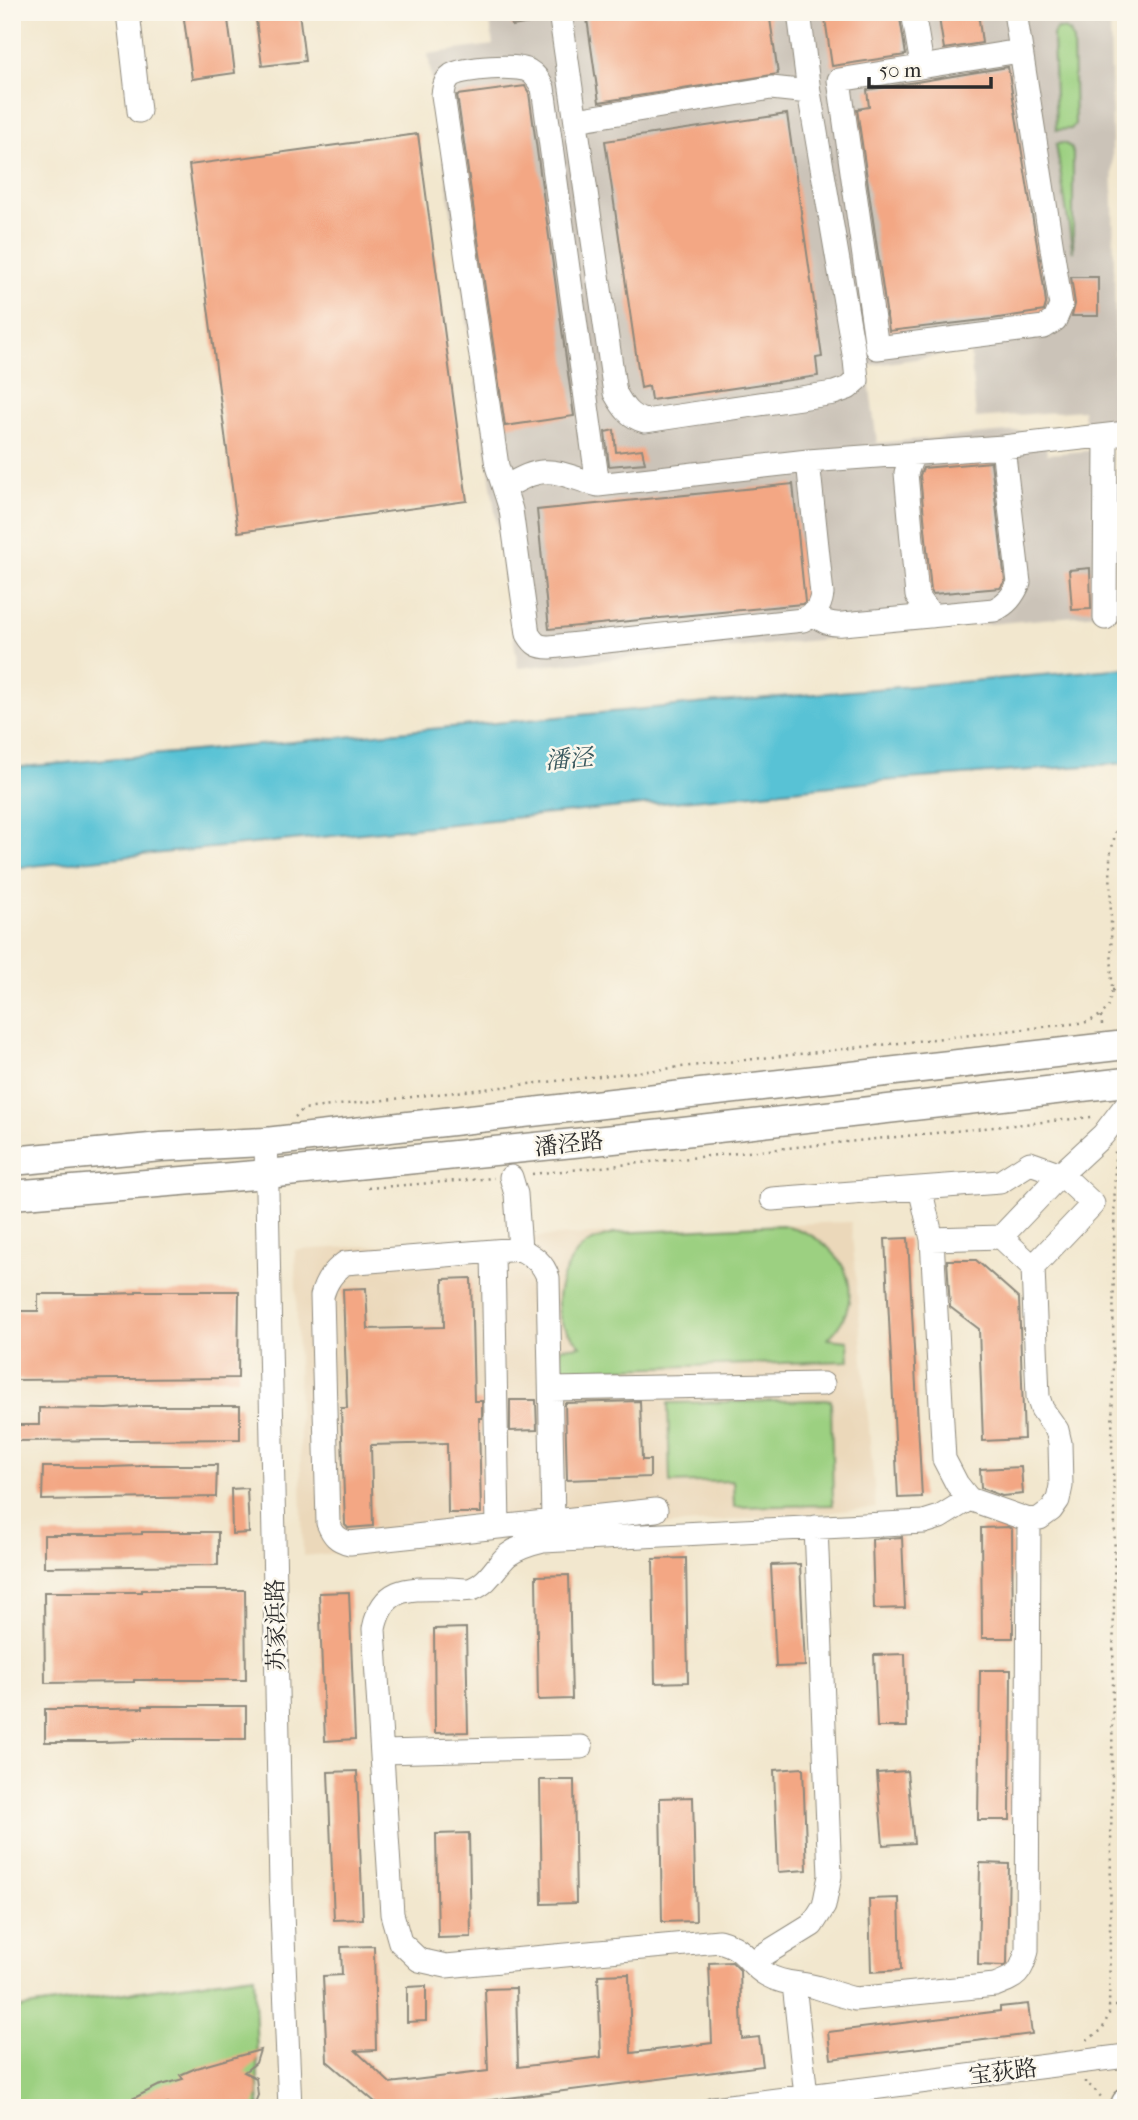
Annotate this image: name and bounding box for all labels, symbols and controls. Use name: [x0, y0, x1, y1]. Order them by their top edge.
scale bar: [869, 46, 991, 90]
text: 50 m: [879, 58, 922, 82]
water label: 潘泾: [544, 743, 596, 775]
street label: 潘泾路: [533, 1127, 605, 1161]
street label: 苏家浜路: [262, 1579, 290, 1671]
street label: 宝荻路: [967, 2054, 1039, 2090]

